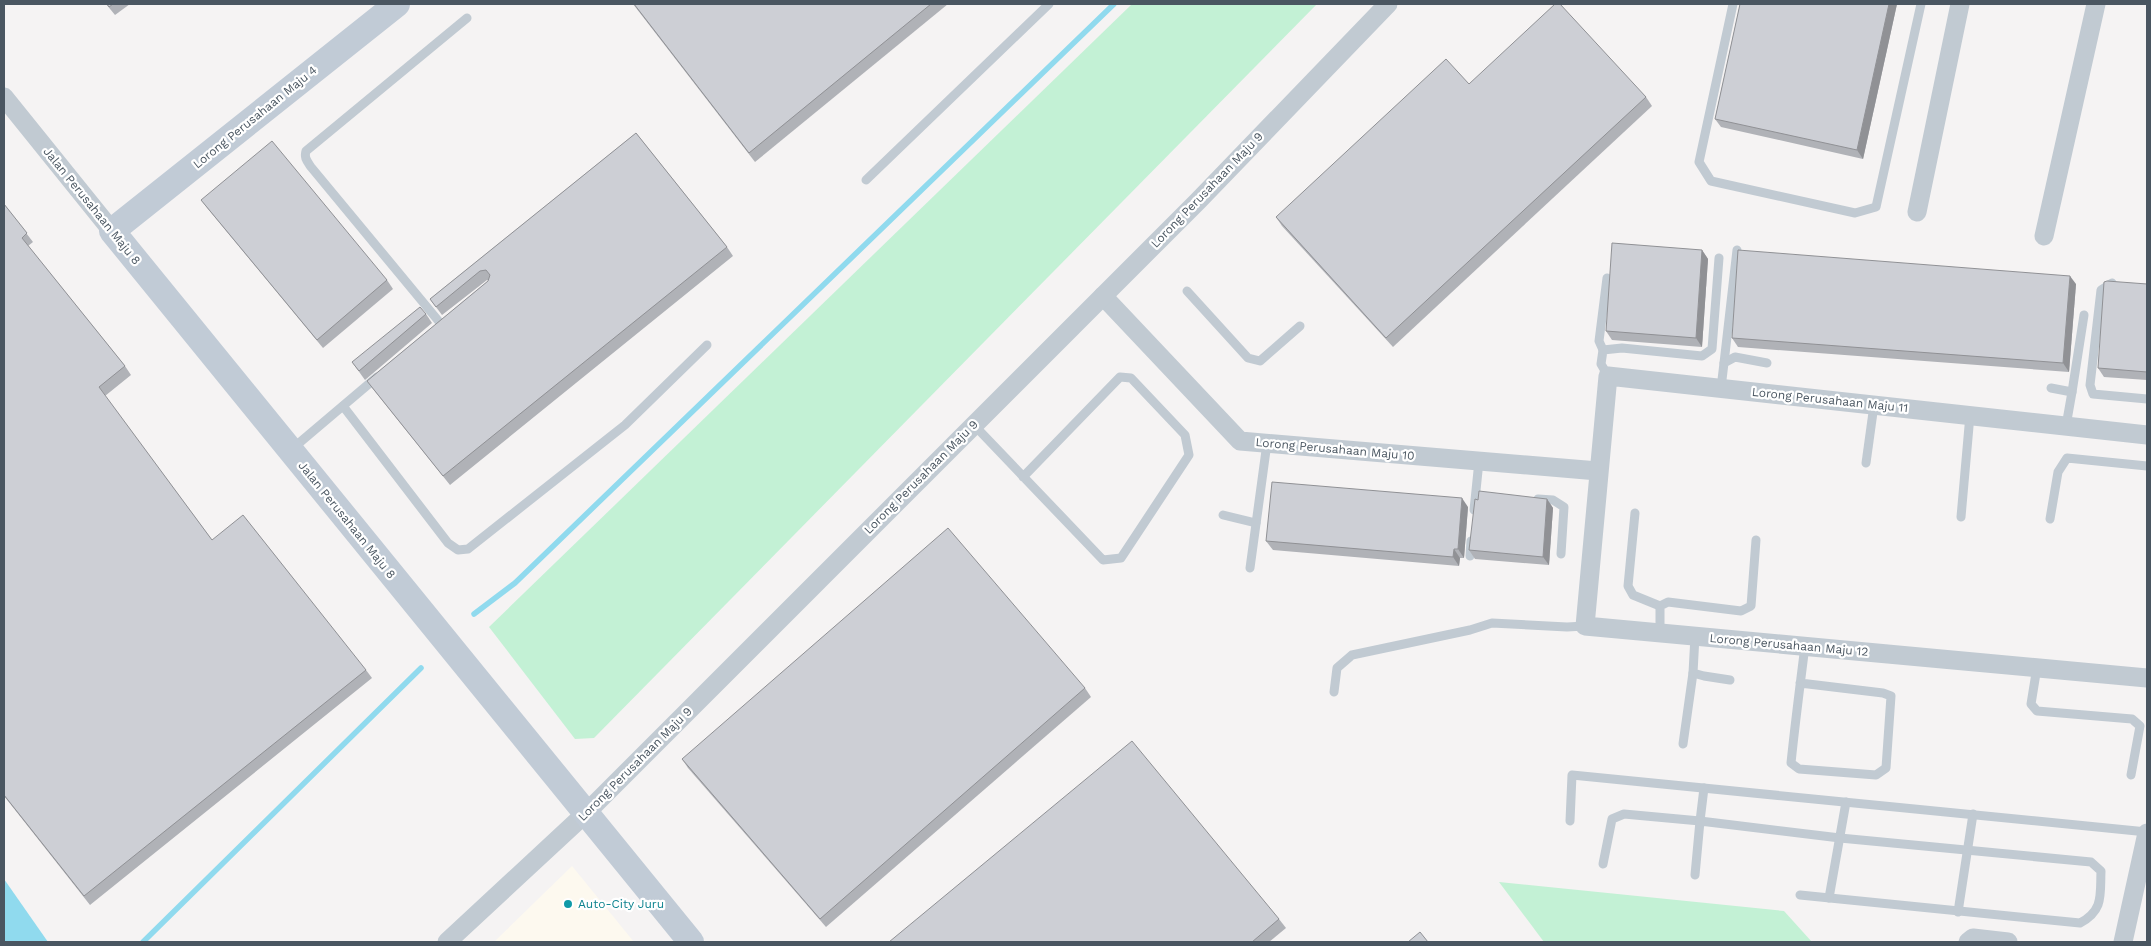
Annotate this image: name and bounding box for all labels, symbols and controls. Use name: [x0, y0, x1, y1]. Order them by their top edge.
street label: Lorong Perusahaan Maju 4: [190, 63, 320, 171]
street label: Lorong Perusahaan Maju 9: [1148, 129, 1266, 251]
street label: Jalan Perusahaan Maju 8: [40, 145, 144, 267]
street label: Lorong Perusahaan Maju 11: [1751, 385, 1909, 415]
street label: Lorong Perusahaan Maju 9: [861, 417, 981, 537]
street label: Lorong Perusahaan Maju 10: [1255, 435, 1415, 463]
street label: Jalan Perusahaan Maju 8: [295, 459, 399, 581]
street label: Lorong Perusahaan Maju 12: [1709, 631, 1869, 659]
street label: Lorong Perusahaan Maju 9: [575, 704, 695, 824]
place label: Auto-City Juru: [578, 897, 664, 911]
marker: Auto-City Juru: [562, 898, 574, 910]

